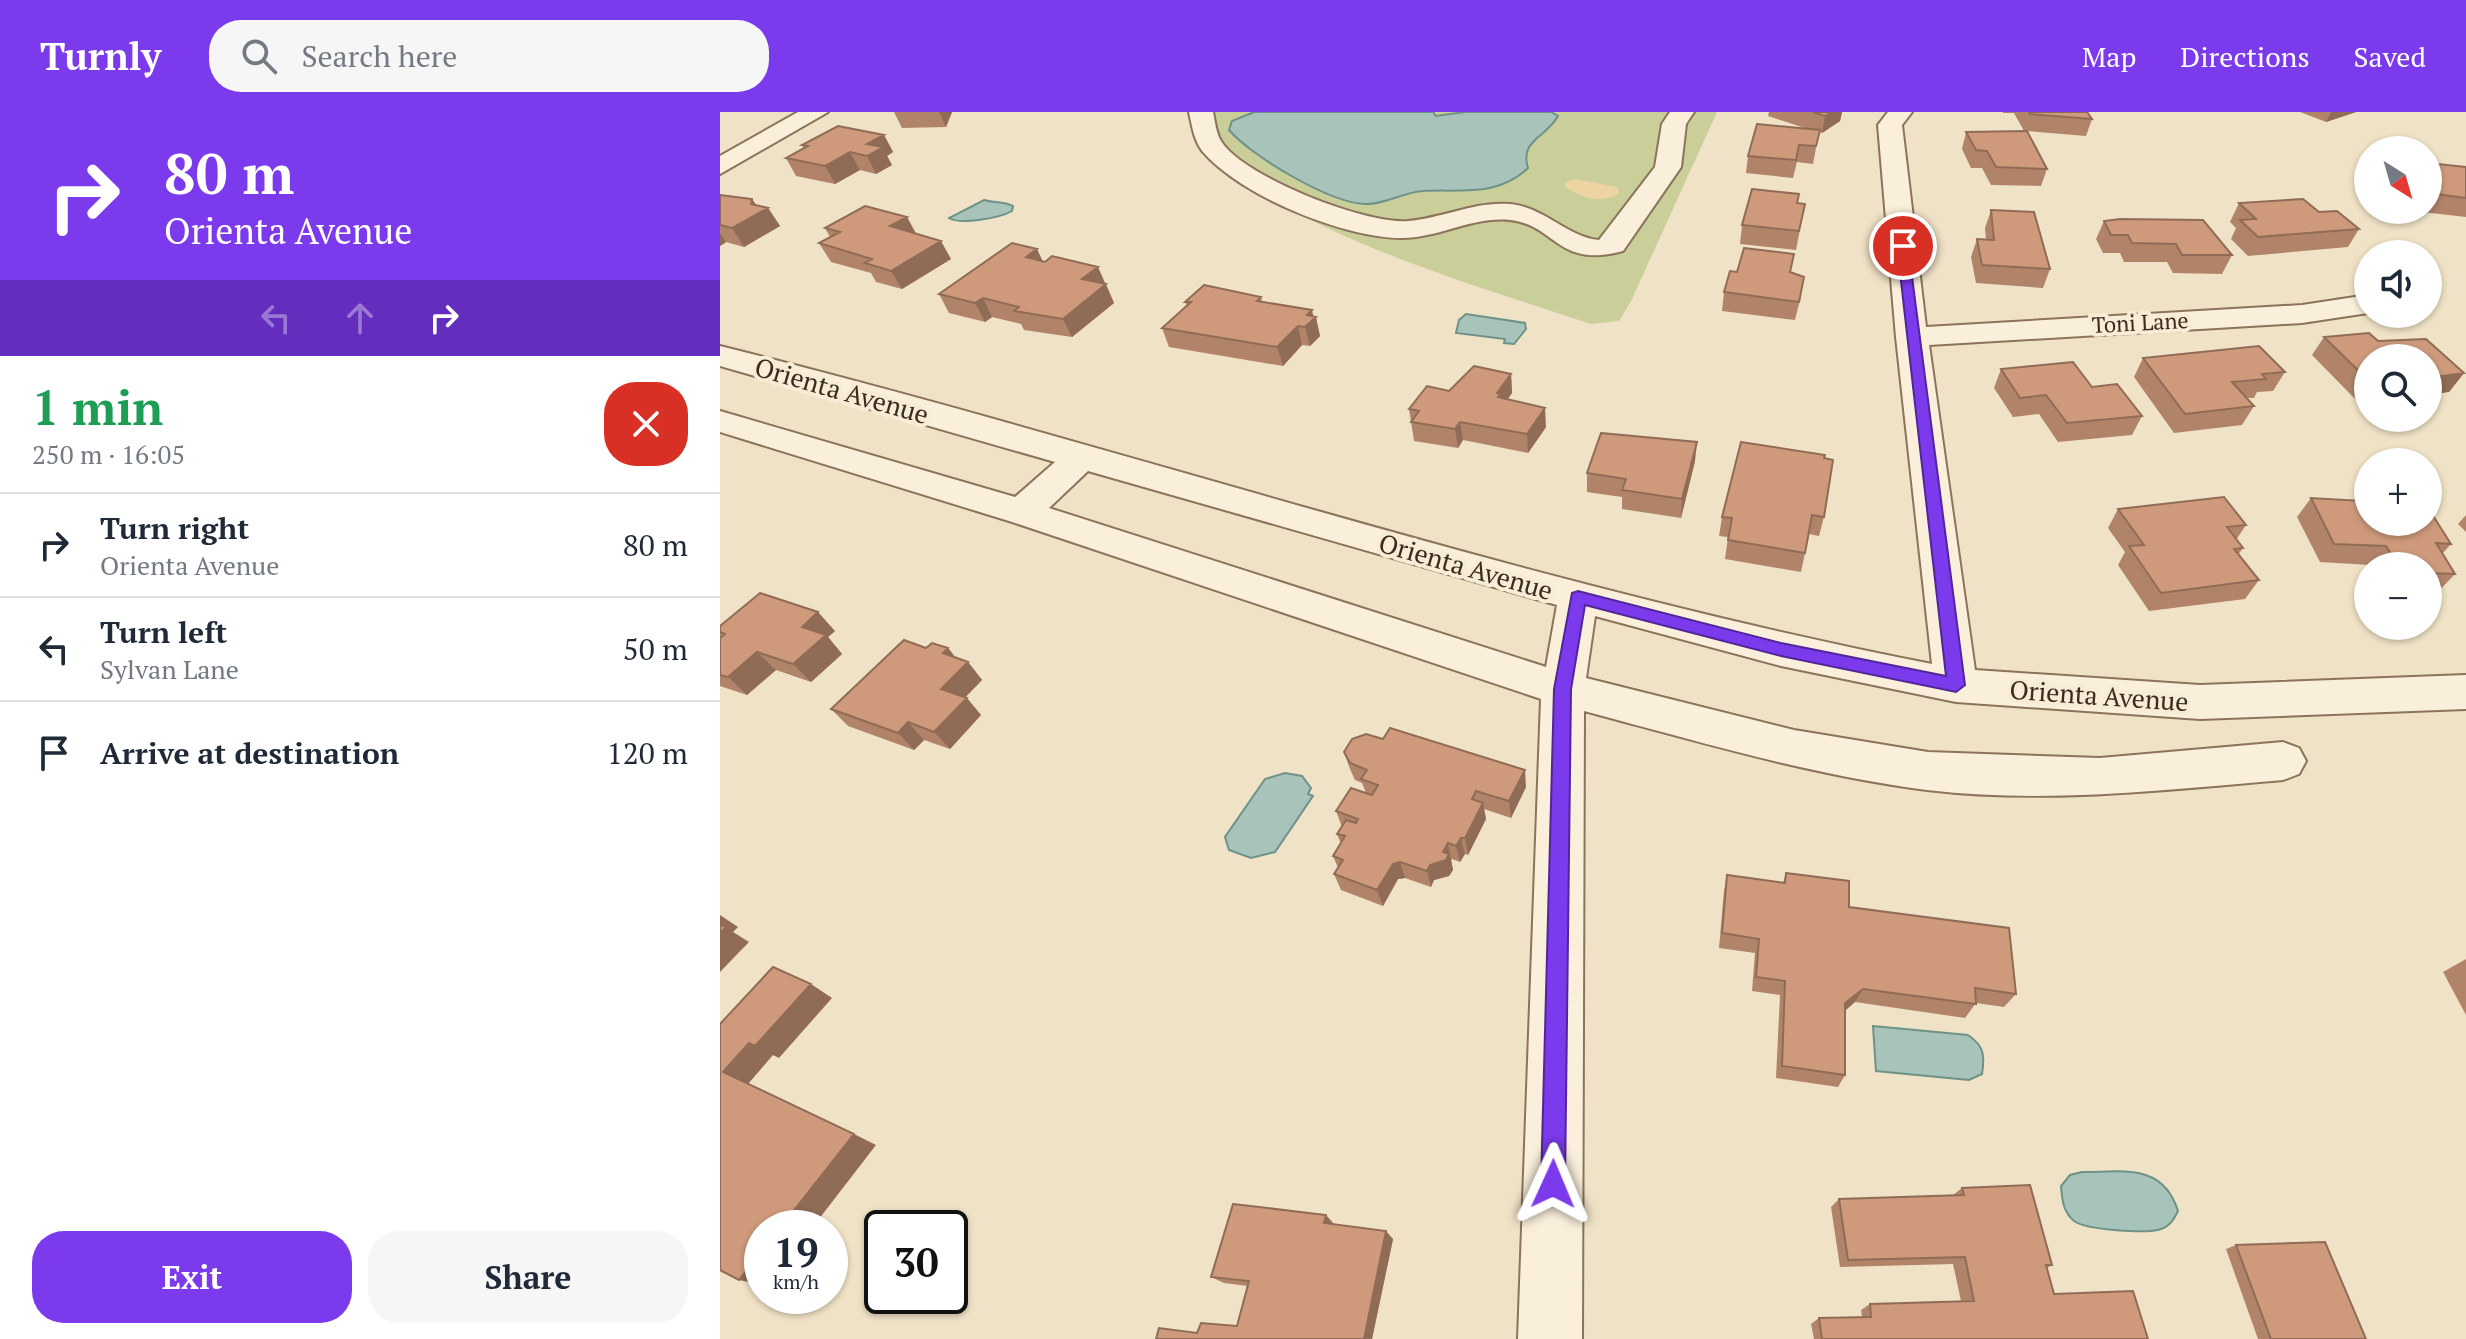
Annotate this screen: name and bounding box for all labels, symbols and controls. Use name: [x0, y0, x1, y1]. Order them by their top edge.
search box: [209, 20, 769, 92]
text: Turnly: [40, 31, 161, 81]
icon: search: [237, 34, 281, 78]
text: Search here: [301, 36, 457, 76]
text: Map: [2082, 38, 2136, 75]
text: Directions: [2180, 38, 2310, 75]
text: Saved: [2354, 38, 2426, 75]
text: 80 m: [164, 136, 294, 210]
north arrow: [2354, 136, 2442, 224]
map controls: [2354, 136, 2442, 640]
icon: right: [32, 144, 136, 248]
text: Orienta Avenue: [164, 207, 412, 254]
pin: [1869, 212, 1937, 280]
icon: arrive: [1881, 224, 1925, 268]
button: sound: [2354, 240, 2442, 328]
icon: left: [254, 296, 298, 340]
icon: ahead: [338, 296, 382, 340]
icon: right: [422, 296, 466, 340]
street label: Toni Lane: [2091, 305, 2189, 339]
button: search: [2354, 344, 2442, 432]
street label: Orienta Avenue: [751, 349, 933, 431]
text: 1 min: [32, 375, 163, 439]
button: close: [604, 382, 688, 466]
text: 250 m · 16:05: [32, 437, 185, 471]
button: +: [2354, 448, 2442, 536]
text: Turn right: [100, 508, 249, 548]
icon: right: [32, 523, 76, 567]
text: 80 m: [623, 525, 688, 565]
street label: Orienta Avenue: [1375, 525, 1557, 607]
text: Orienta Avenue: [100, 548, 279, 582]
button: −: [2354, 552, 2442, 640]
text: Turn left: [100, 612, 227, 652]
icon: left: [32, 627, 76, 671]
text: 50 m: [623, 629, 688, 669]
text: Sylvan Lane: [100, 652, 239, 686]
street label: Orienta Avenue: [2008, 672, 2190, 718]
icon: arrive: [32, 731, 76, 775]
text: Arrive at destination: [100, 733, 399, 773]
text: 120 m: [607, 733, 688, 773]
position arrow: [1511, 1142, 1595, 1226]
speed limit sign: 30: [864, 1210, 968, 1314]
text: 19: [773, 1225, 819, 1278]
button: Exit: [32, 1231, 352, 1323]
button: Share: [368, 1231, 688, 1323]
text: km/h: [773, 1268, 819, 1295]

